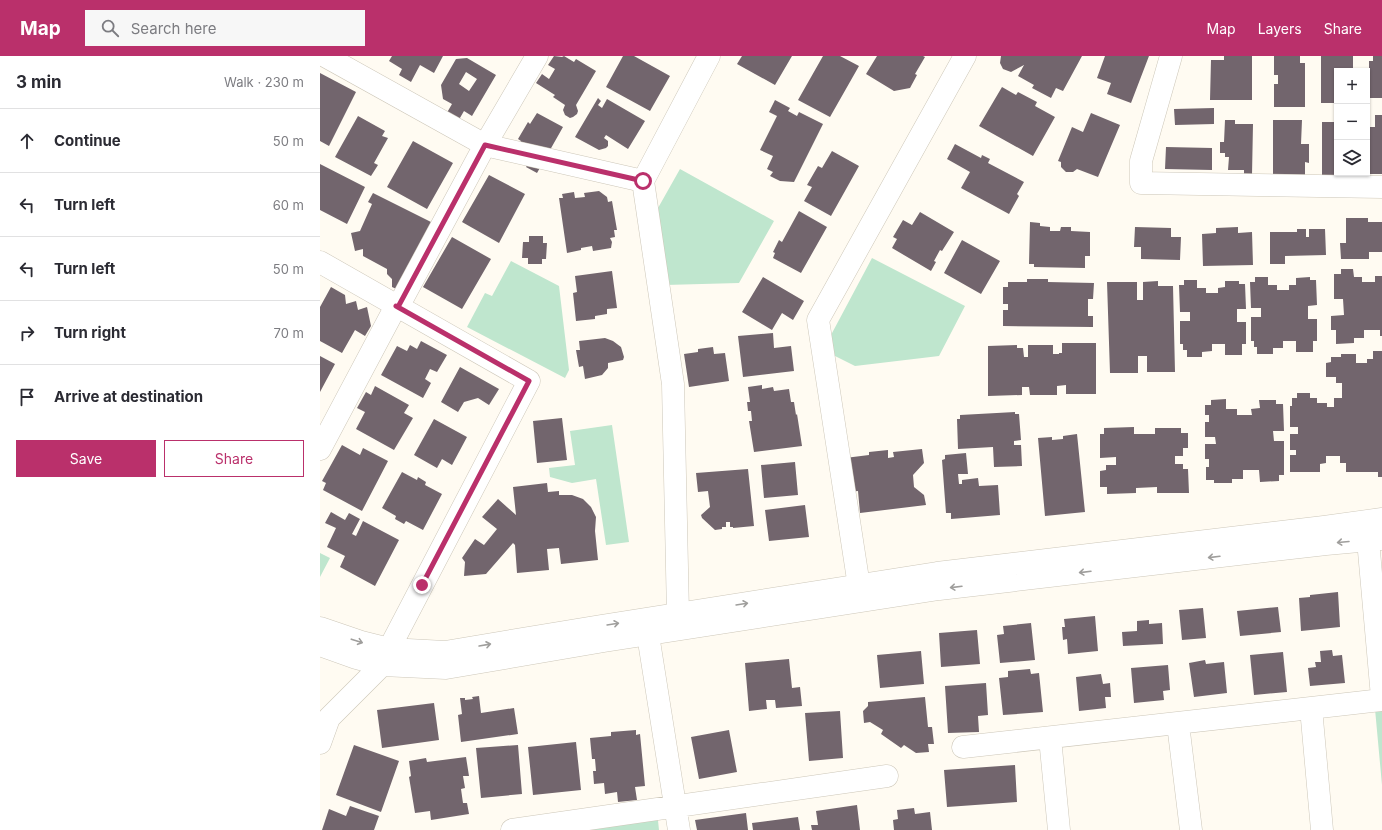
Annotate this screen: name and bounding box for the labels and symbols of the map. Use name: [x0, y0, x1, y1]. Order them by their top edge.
route start: [634, 172, 652, 190]
one-way arrow: [1337, 538, 1350, 546]
one-way arrow: [1208, 553, 1221, 561]
one-way arrow: [1079, 568, 1092, 576]
route end: [413, 576, 431, 594]
one-way arrow: [950, 584, 963, 591]
one-way arrow: [735, 600, 748, 608]
one-way arrow: [607, 620, 620, 628]
one-way arrow: [350, 638, 363, 645]
one-way arrow: [478, 641, 491, 649]

